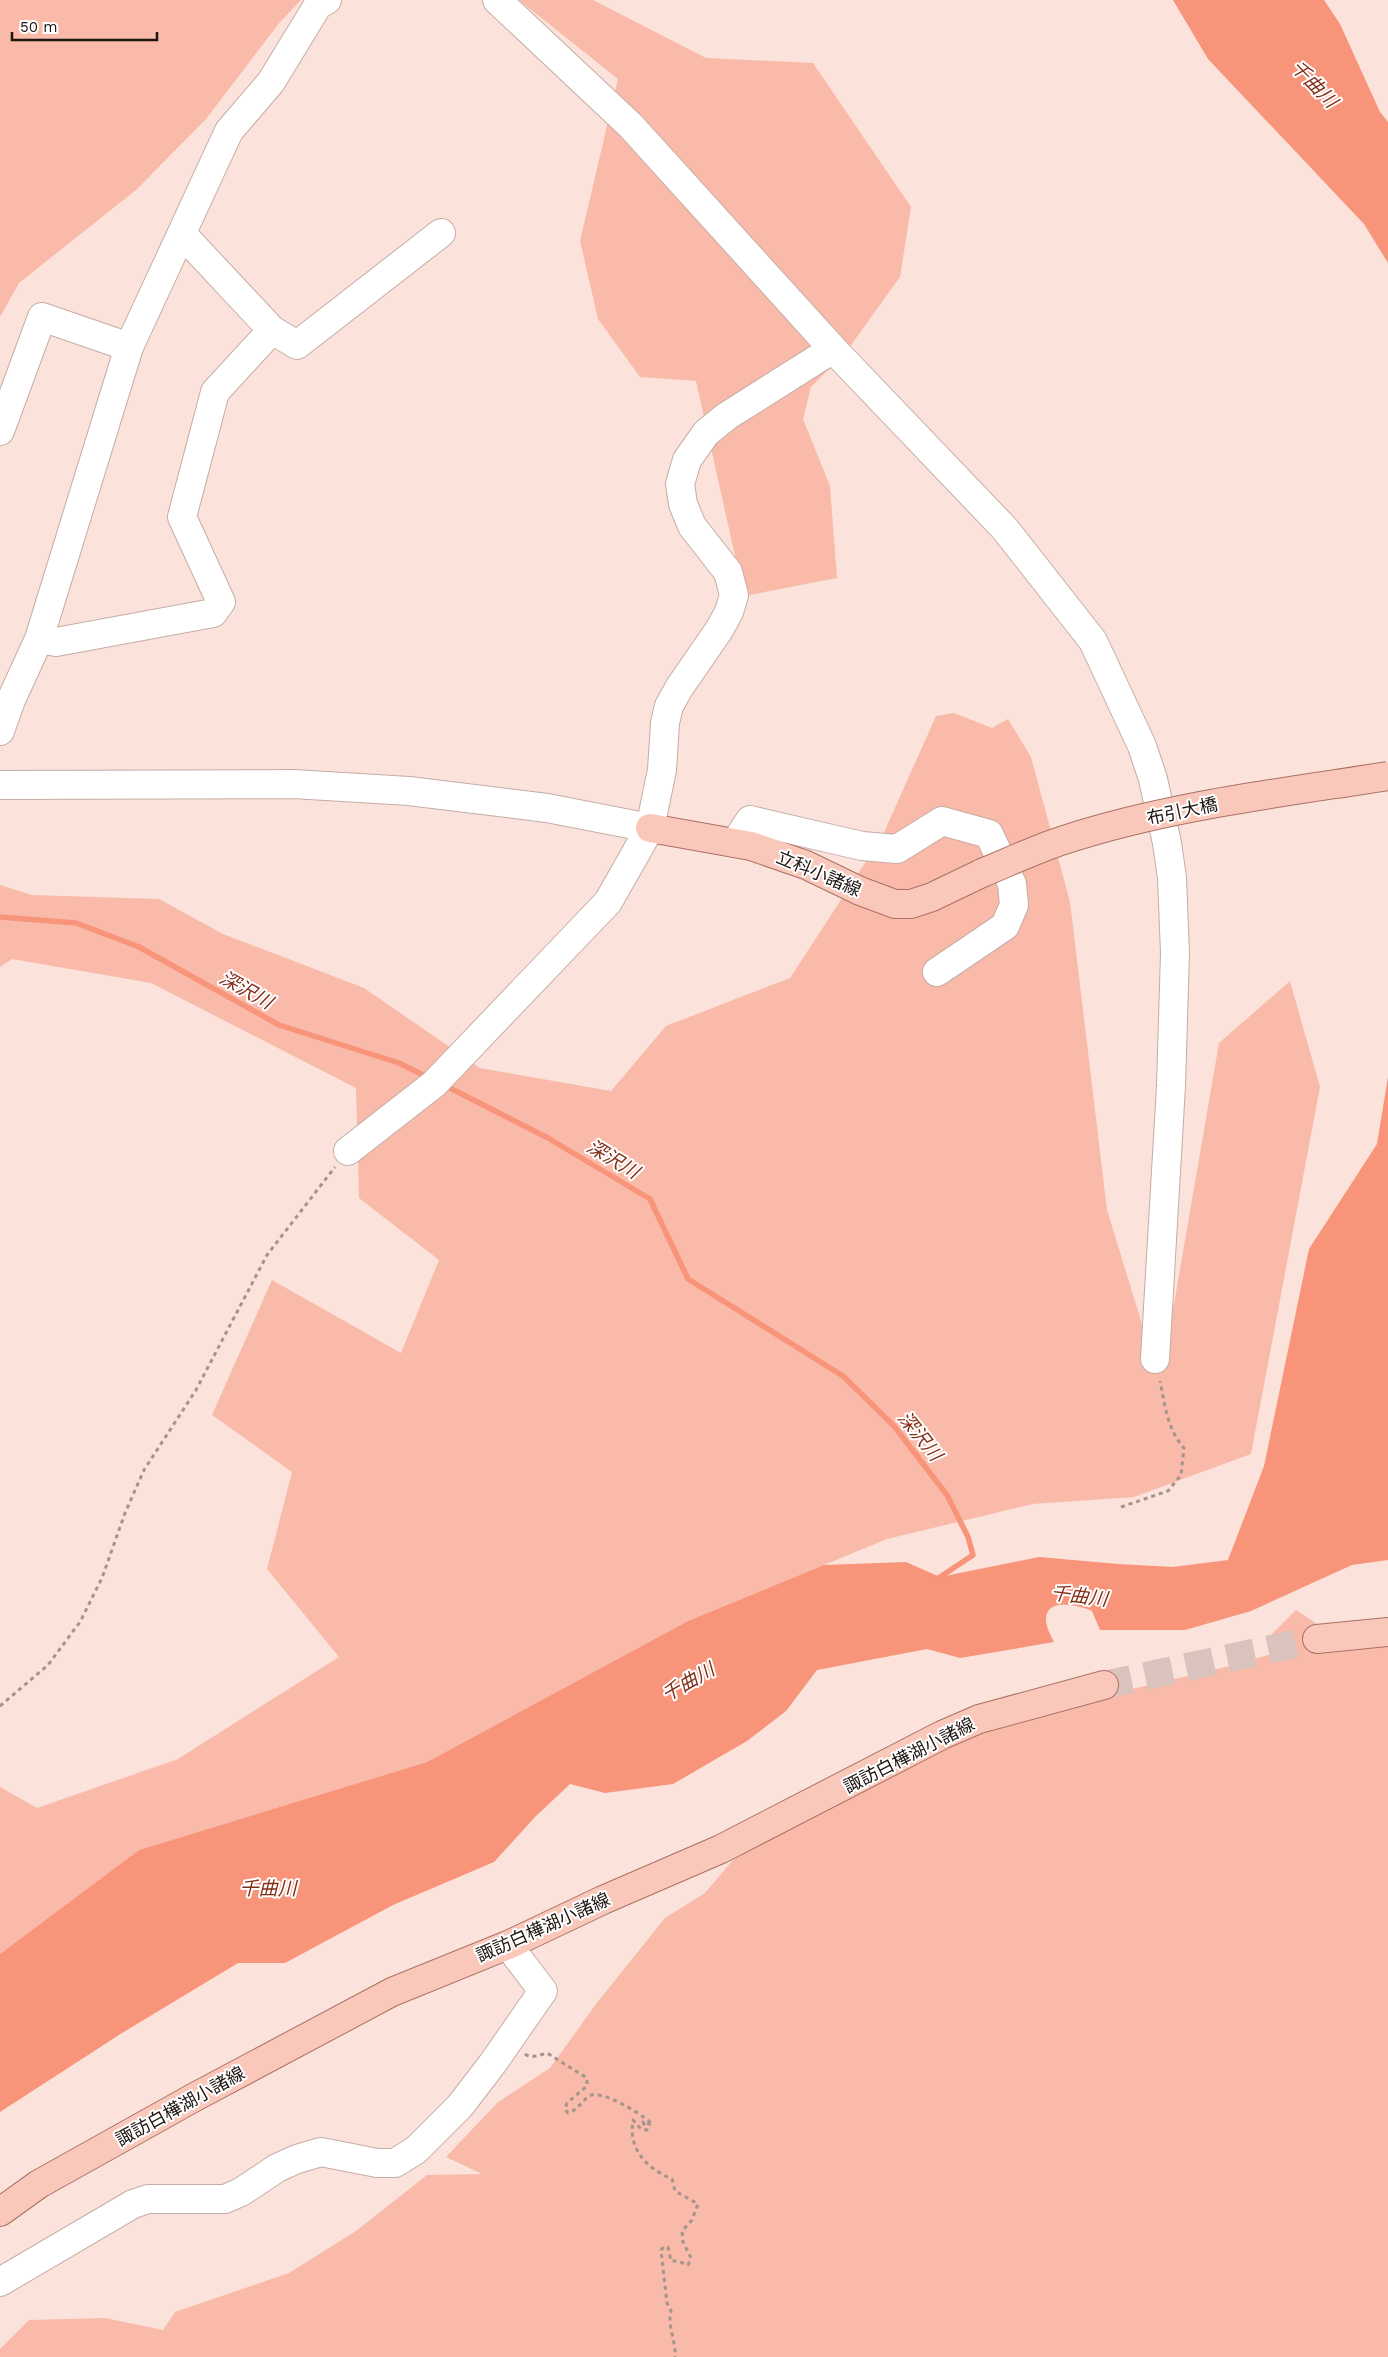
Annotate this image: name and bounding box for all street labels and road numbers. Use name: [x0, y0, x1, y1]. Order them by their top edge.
street label: 布引大橋: [1145, 793, 1219, 829]
street label: 立科小諸線: [773, 846, 865, 900]
street label: 諏訪白樺湖小諸線: [840, 1713, 978, 1797]
street label: 諏訪白樺湖小諸線: [473, 1888, 613, 1966]
street label: 諏訪白樺湖小諸線: [112, 2062, 248, 2150]

